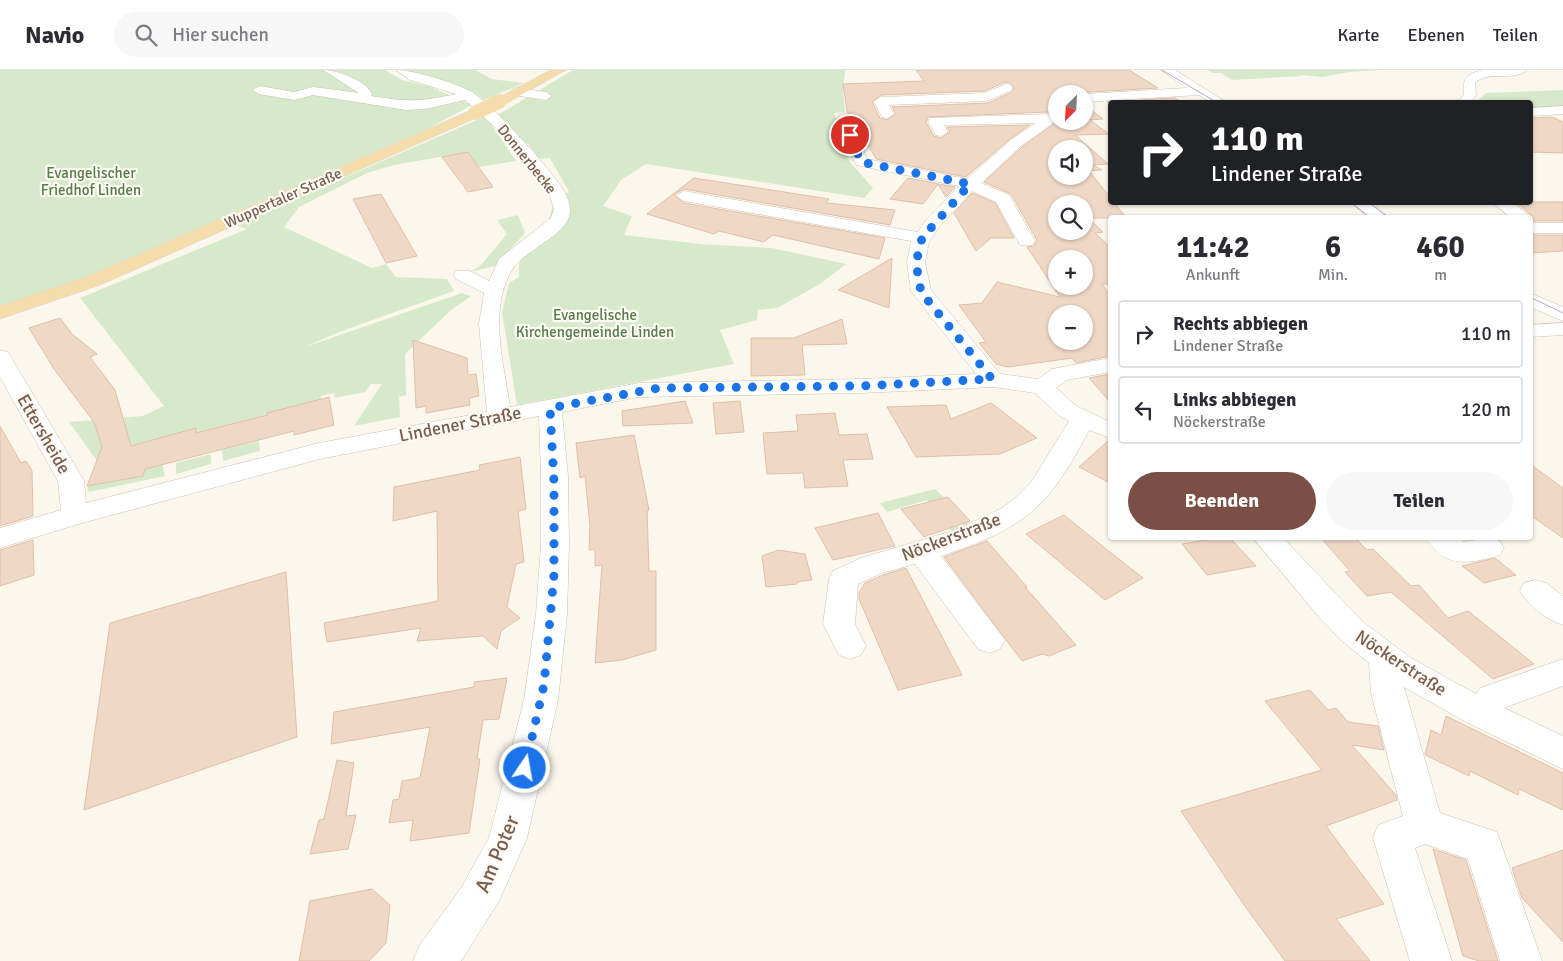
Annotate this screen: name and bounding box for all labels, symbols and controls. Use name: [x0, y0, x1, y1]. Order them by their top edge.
search box: [114, 12, 464, 57]
text: Navio: [25, 20, 84, 50]
icon: search: [132, 21, 160, 49]
text: Hier suchen: [172, 23, 269, 47]
text: Karte: [1337, 24, 1379, 46]
text: Ebenen: [1407, 24, 1465, 46]
text: Teilen: [1493, 24, 1538, 46]
north arrow: [1048, 85, 1092, 130]
map controls: [1048, 85, 1093, 350]
pin: [829, 114, 871, 156]
text: 110 m: [1211, 117, 1304, 160]
icon: right: [1128, 120, 1193, 185]
street label: Donnerbecke: [494, 121, 560, 197]
icon: arrive: [836, 121, 864, 149]
button: sound: [1048, 140, 1093, 185]
text: Lindener Straße: [1211, 160, 1362, 187]
park label: Evangelischer Friedhof Linden: [41, 164, 141, 199]
street label: Wuppertaler Straße: [222, 164, 344, 232]
button: search: [1048, 195, 1093, 240]
text: 11:42: [1176, 229, 1250, 266]
text: 6: [1325, 229, 1341, 266]
text: 460: [1416, 229, 1465, 266]
button: +: [1048, 250, 1093, 295]
text: Ankunft: [1186, 265, 1240, 285]
text: Min.: [1318, 265, 1348, 285]
text: m: [1434, 265, 1447, 285]
button: −: [1048, 305, 1093, 350]
park label: Evangelische Kirchengemeinde Linden: [516, 306, 674, 341]
text: Rechts abbiegen: [1173, 312, 1308, 336]
icon: right: [1130, 320, 1158, 348]
text: 110 m: [1461, 322, 1511, 346]
text: Lindener Straße: [1173, 336, 1283, 356]
text: Links abbiegen: [1173, 388, 1296, 412]
street label: Ettersheide: [12, 390, 76, 478]
icon: left: [1130, 396, 1158, 424]
text: 120 m: [1461, 398, 1511, 422]
street label: Lindener Straße: [397, 401, 523, 447]
text: Nöckerstraße: [1173, 412, 1266, 432]
button: Beenden: [1128, 472, 1316, 530]
button: Teilen: [1326, 472, 1513, 530]
street label: Nöckerstraße: [898, 508, 1004, 566]
street label: Nöckerstraße: [1351, 625, 1451, 701]
position arrow: [498, 741, 550, 793]
street label: Am Poter: [469, 811, 525, 897]

